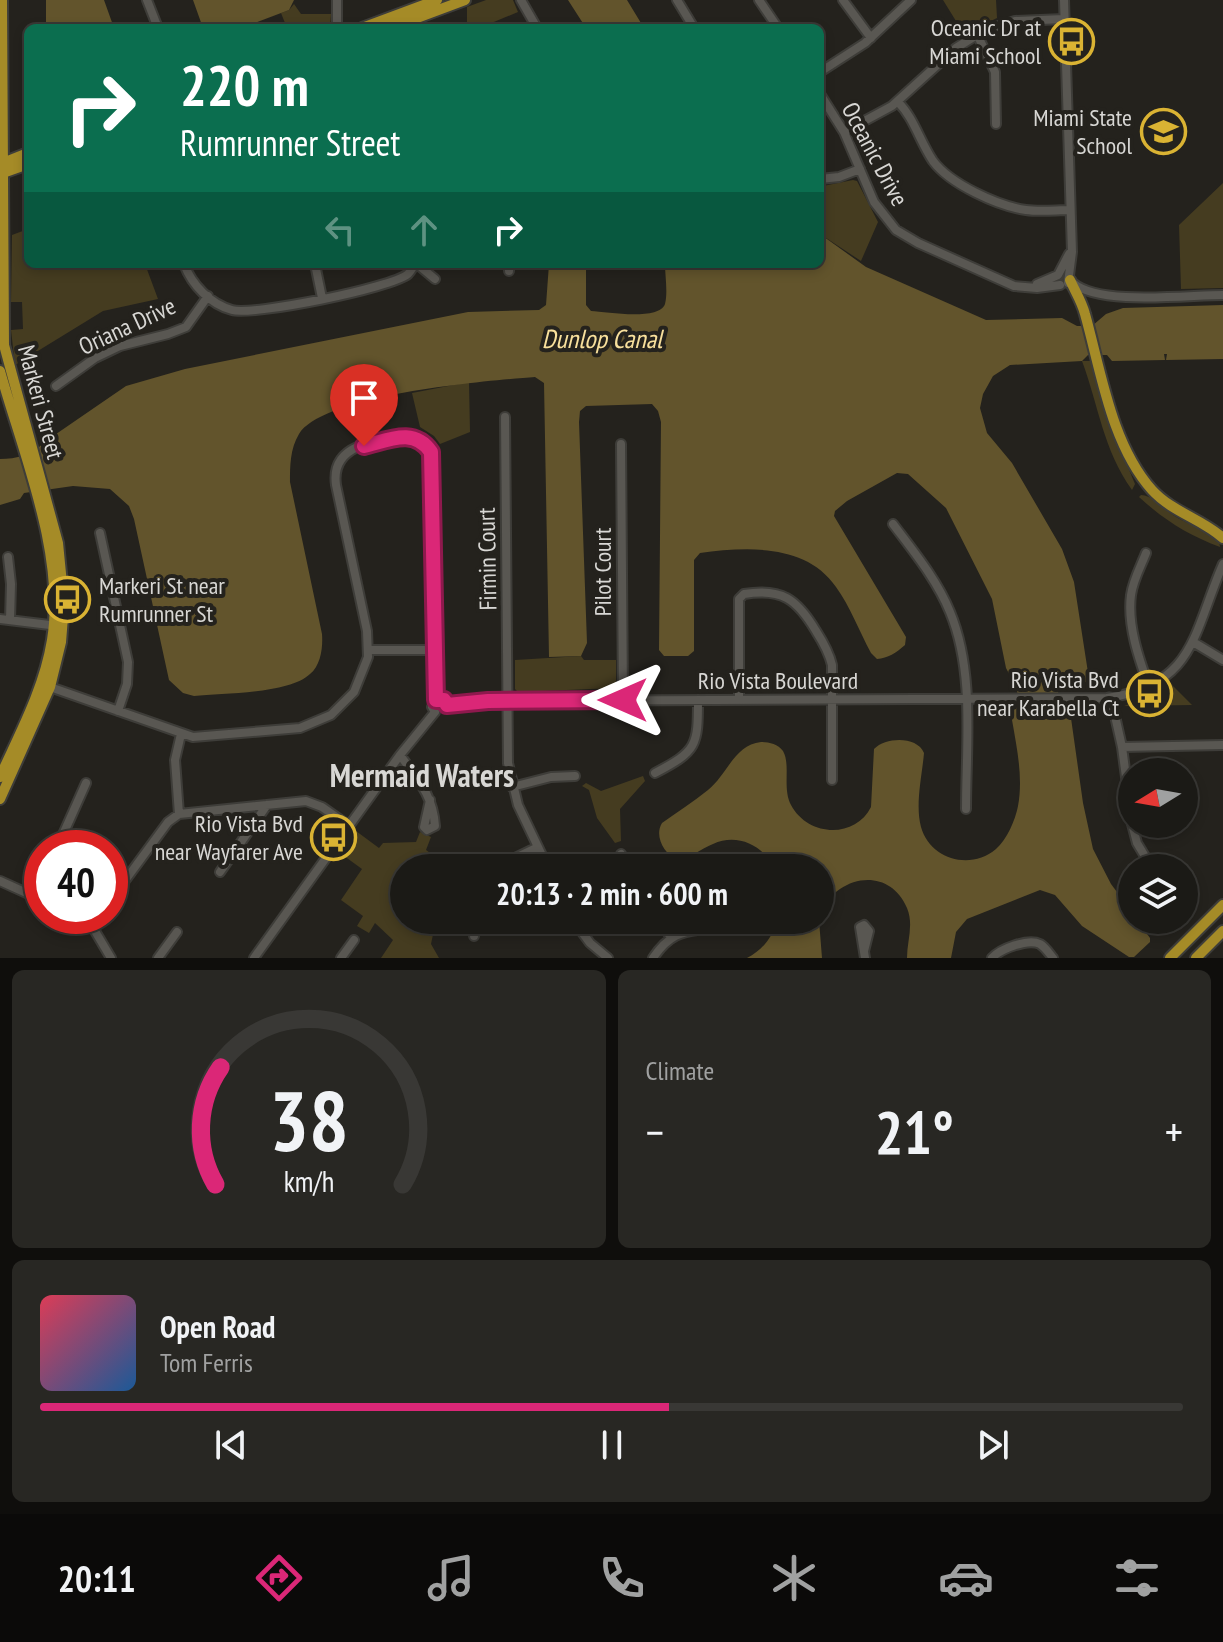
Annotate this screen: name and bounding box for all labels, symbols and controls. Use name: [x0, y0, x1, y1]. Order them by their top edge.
place label: Oceanic Dr at Miami School: [929, 12, 1041, 71]
bus stop icon: Oceanic Dr at Miami School: [1048, 17, 1096, 65]
text: 220 m: [180, 49, 309, 121]
icon: right: [48, 56, 152, 160]
street label: Oceanic Drive: [835, 97, 915, 211]
place label: Miami State School: [1033, 102, 1132, 161]
school or university icon: Miami State School: [1139, 107, 1187, 155]
text: Rumrunner Street: [180, 119, 400, 166]
icon: left: [318, 208, 362, 252]
icon: ahead: [402, 208, 446, 252]
icon: right: [486, 208, 530, 252]
street label: Oriana Drive: [74, 290, 180, 362]
water label: Dunlop Canal: [542, 322, 665, 355]
street label: Markeri Street: [11, 341, 71, 463]
pin: [330, 364, 398, 446]
icon: arrive: [342, 376, 386, 420]
street label: Firmin Court: [471, 507, 503, 611]
street label: Pilot Court: [587, 527, 618, 616]
place label: Markeri St near Rumrunner St: [99, 570, 225, 629]
bus stop icon: Markeri St near Rumrunner St: [44, 575, 92, 623]
position arrow: [581, 658, 665, 742]
place label: Rio Vista Bvd near Karabella Ct: [977, 664, 1119, 723]
street label: Rio Vista Boulevard: [698, 665, 858, 696]
bus stop icon: Rio Vista Bvd near Karabella Ct: [1126, 669, 1174, 717]
district label: Mermaid Waters: [330, 754, 514, 796]
north arrow: [1118, 758, 1198, 838]
map controls: [1118, 758, 1198, 934]
place label: Rio Vista Bvd near Wayfarer Ave: [155, 808, 303, 867]
bus stop icon: Rio Vista Bvd near Wayfarer Ave: [310, 813, 358, 861]
speed limit sign: 40: [24, 830, 128, 934]
button: layers: [1118, 854, 1198, 934]
text: 20:13 · 2 min · 600 m: [496, 874, 728, 913]
text: Climate: [646, 1054, 714, 1087]
text: 38: [269, 1066, 349, 1174]
text: 21°: [875, 1093, 954, 1171]
text: −: [646, 1103, 664, 1160]
text: +: [1165, 1103, 1183, 1160]
text: km/h: [283, 1163, 334, 1200]
text: Open Road: [160, 1307, 275, 1346]
text: Tom Ferris: [160, 1346, 253, 1379]
icon: previous: [209, 1423, 253, 1467]
icon: pause: [590, 1423, 634, 1467]
icon: next: [971, 1423, 1015, 1467]
icon: directions: [251, 1550, 307, 1606]
icon: music: [423, 1550, 479, 1606]
icon: phone: [594, 1550, 650, 1606]
icon: climate: [766, 1550, 822, 1606]
icon: car: [938, 1550, 994, 1606]
icon: filters: [1109, 1550, 1165, 1606]
text: 20:11: [58, 1555, 136, 1602]

